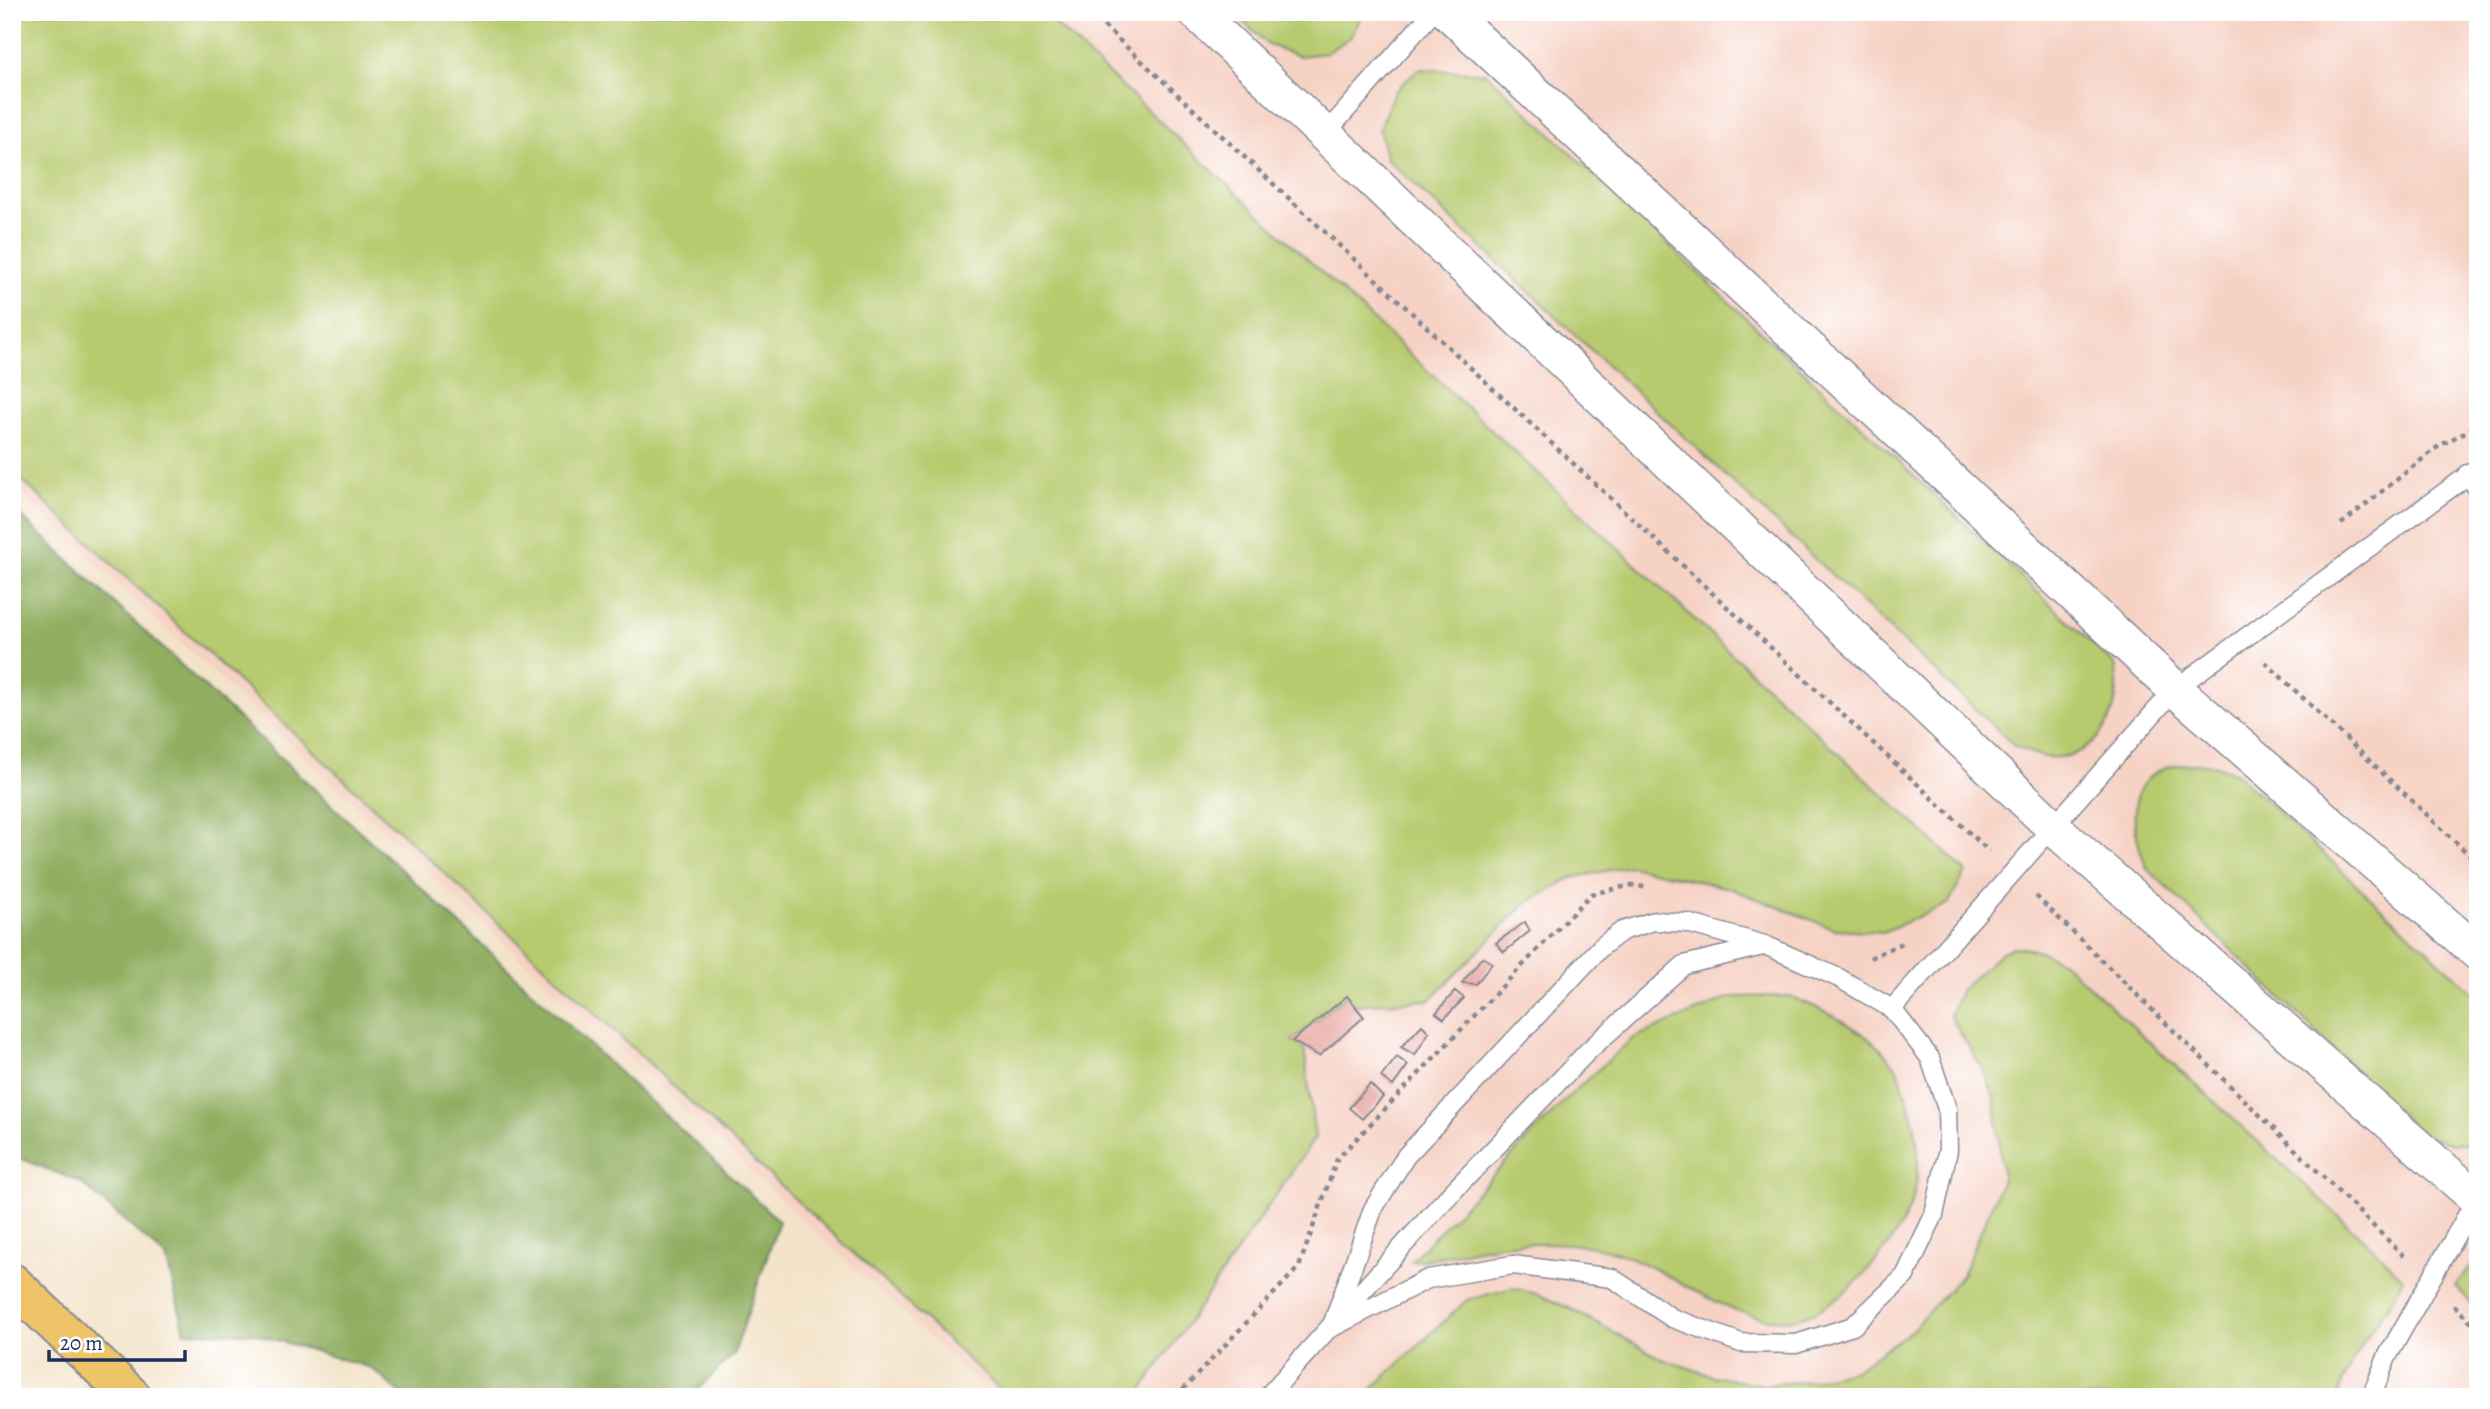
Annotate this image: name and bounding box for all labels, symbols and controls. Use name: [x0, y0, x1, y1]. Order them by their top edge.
scale bar: [49, 1318, 186, 1362]
text: 20 m: [60, 1329, 103, 1357]

